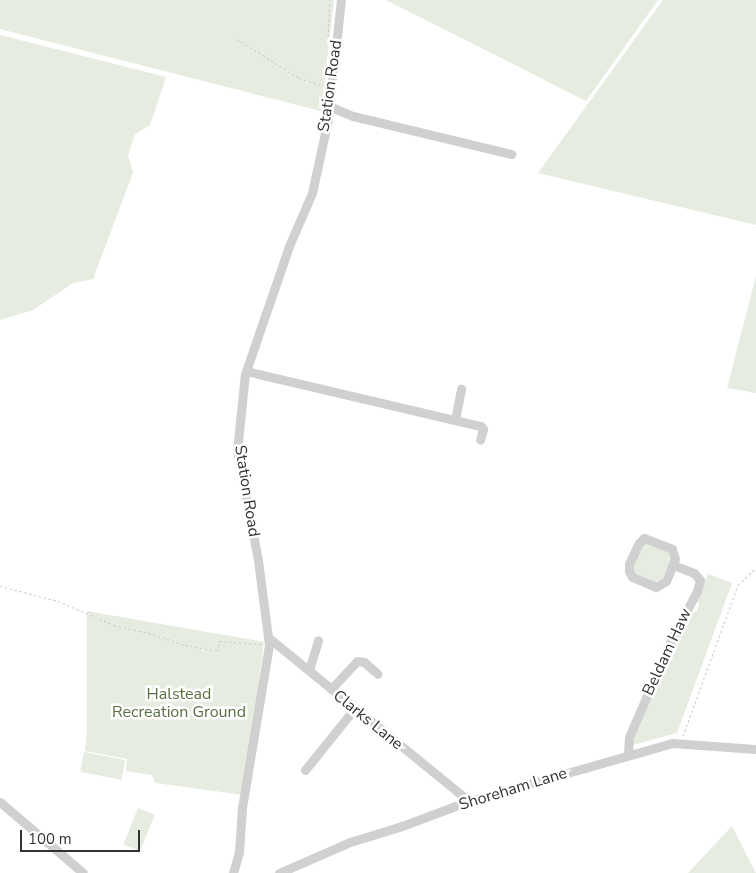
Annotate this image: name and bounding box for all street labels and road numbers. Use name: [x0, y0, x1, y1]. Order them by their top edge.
street label: Station Road: [314, 39, 346, 133]
street label: Station Road: [230, 444, 264, 538]
street label: Beldam Haw: [639, 606, 695, 698]
street label: Clarks Lane: [329, 686, 407, 754]
street label: Shoreham Lane: [457, 763, 569, 815]

